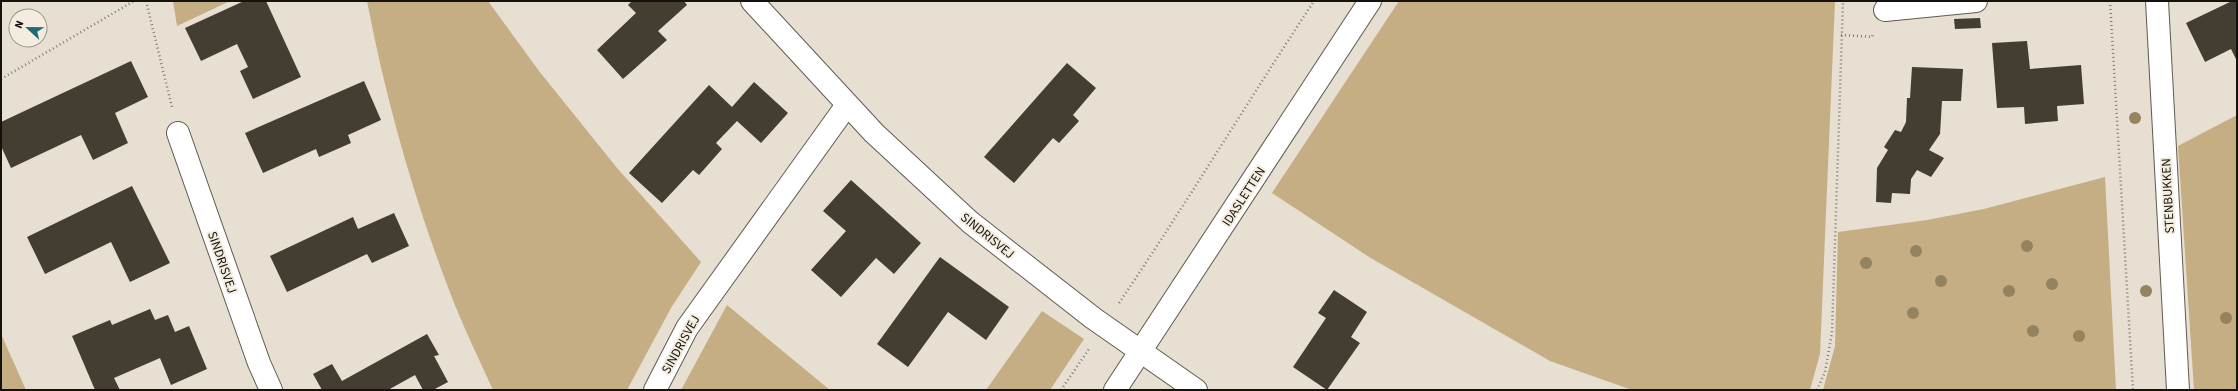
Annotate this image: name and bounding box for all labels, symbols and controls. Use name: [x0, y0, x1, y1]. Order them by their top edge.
north arrow: [8, 8, 48, 48]
text: N: [11, 18, 28, 31]
street label: STENBUKKEN: [2157, 158, 2179, 234]
street label: IDASLETTEN: [1218, 163, 1270, 230]
street label: SINDRISVEJ: [957, 209, 1018, 263]
street label: SINDRISVEJ: [203, 229, 241, 296]
street label: SINDRISVEJ: [657, 312, 704, 377]

